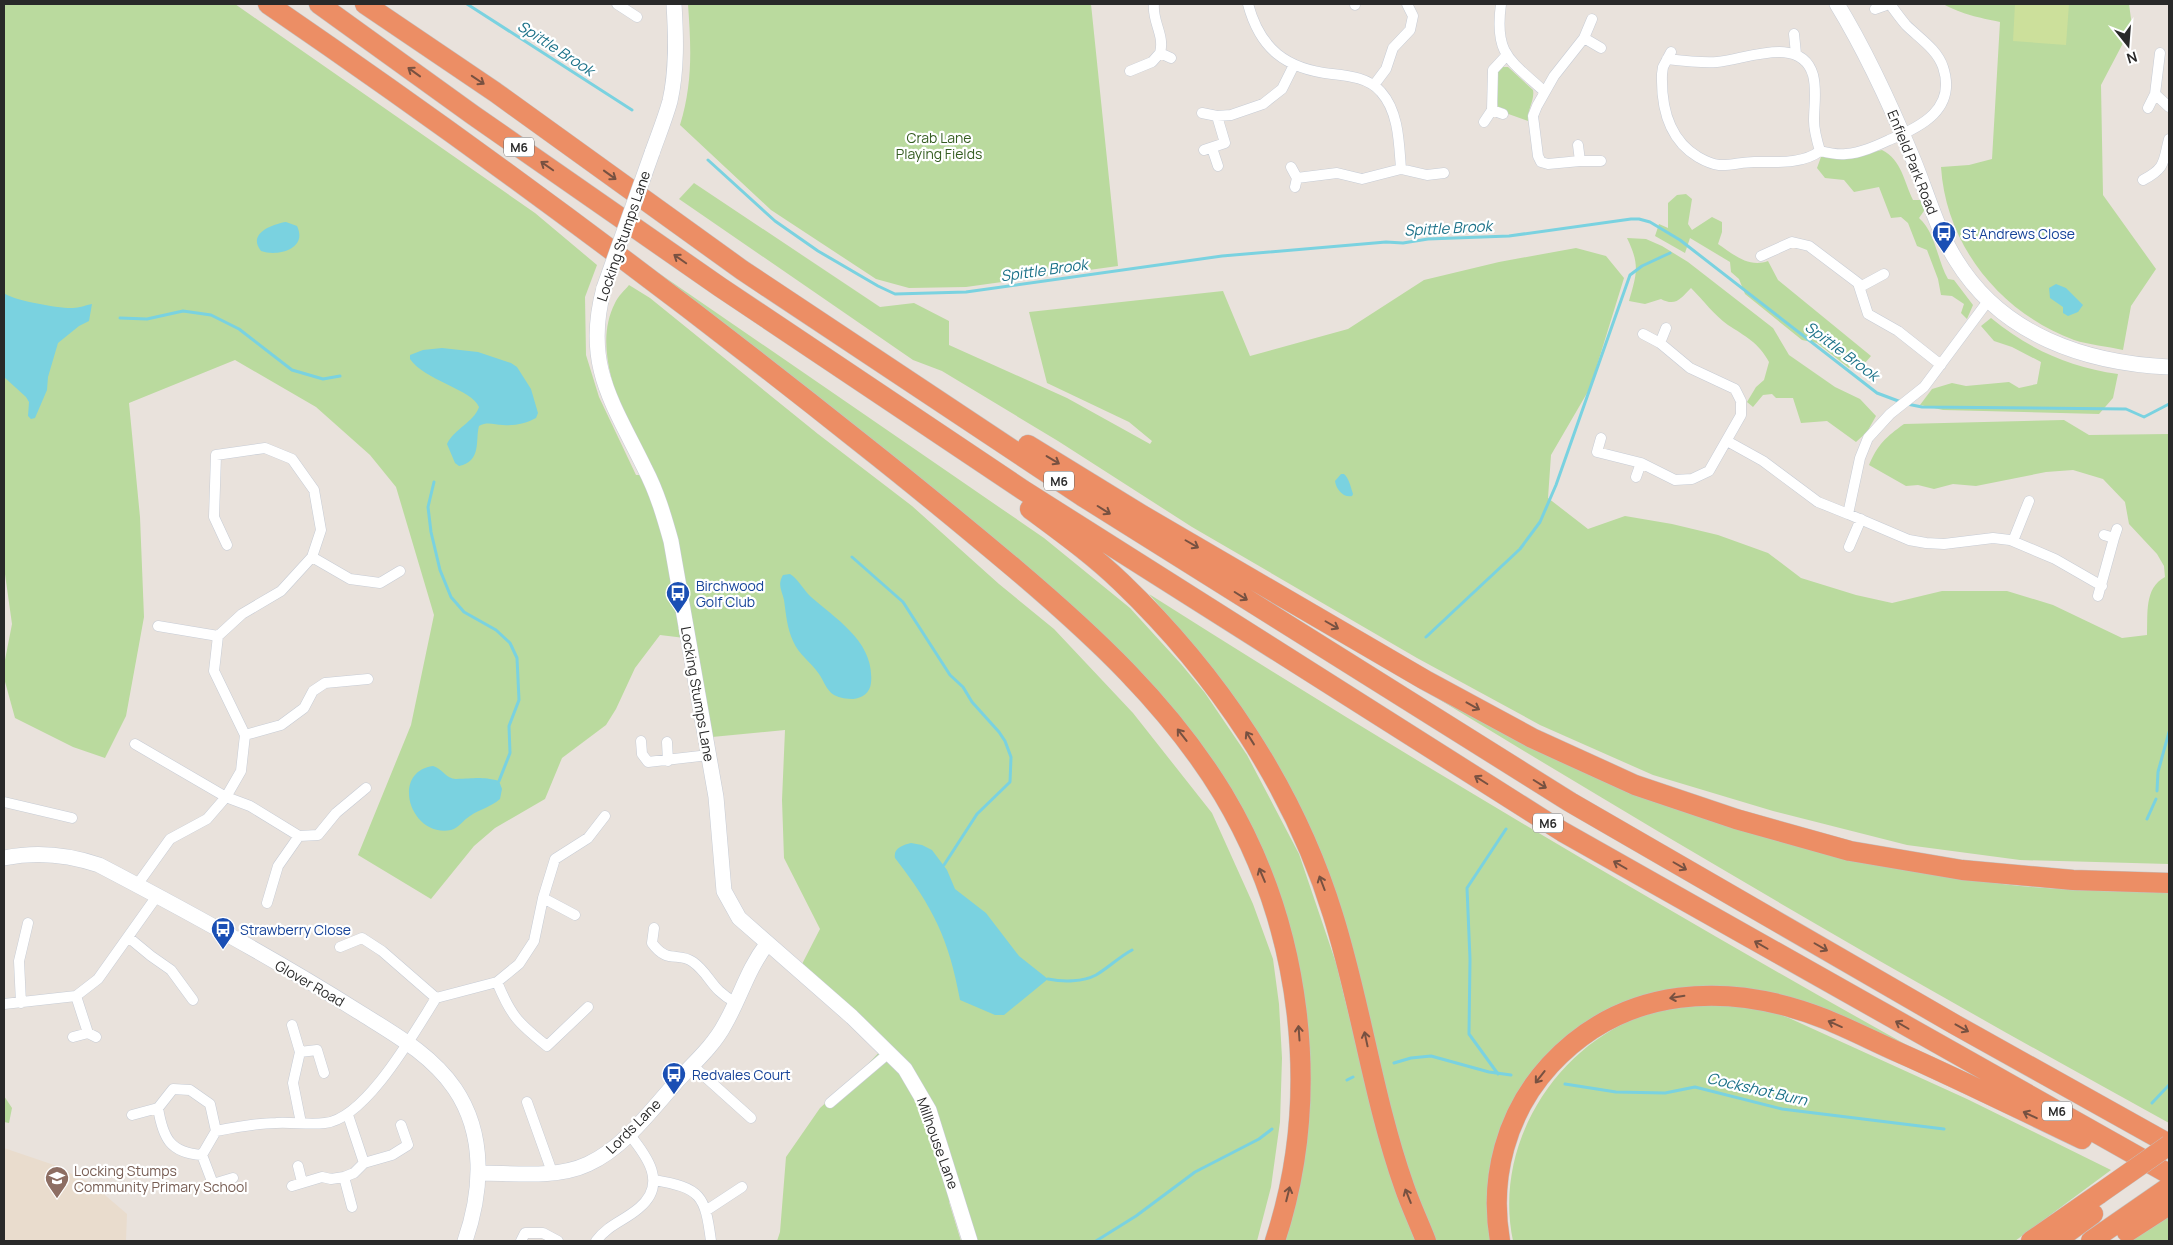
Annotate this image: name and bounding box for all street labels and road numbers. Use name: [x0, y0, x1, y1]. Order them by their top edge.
street label: Enfield Park Road: [1883, 107, 1943, 217]
road number: M6: [504, 138, 534, 156]
street label: Locking Stumps Lane: [592, 168, 654, 304]
road number: M6: [1044, 472, 1074, 491]
street label: Locking Stumps Lane: [677, 625, 719, 763]
road number: M6: [1533, 814, 1563, 832]
street label: Glover Road: [272, 955, 348, 1011]
street label: Lords Lane: [601, 1094, 665, 1158]
street label: Millhouse Lane: [913, 1095, 963, 1191]
road number: M6: [2042, 1102, 2072, 1120]

